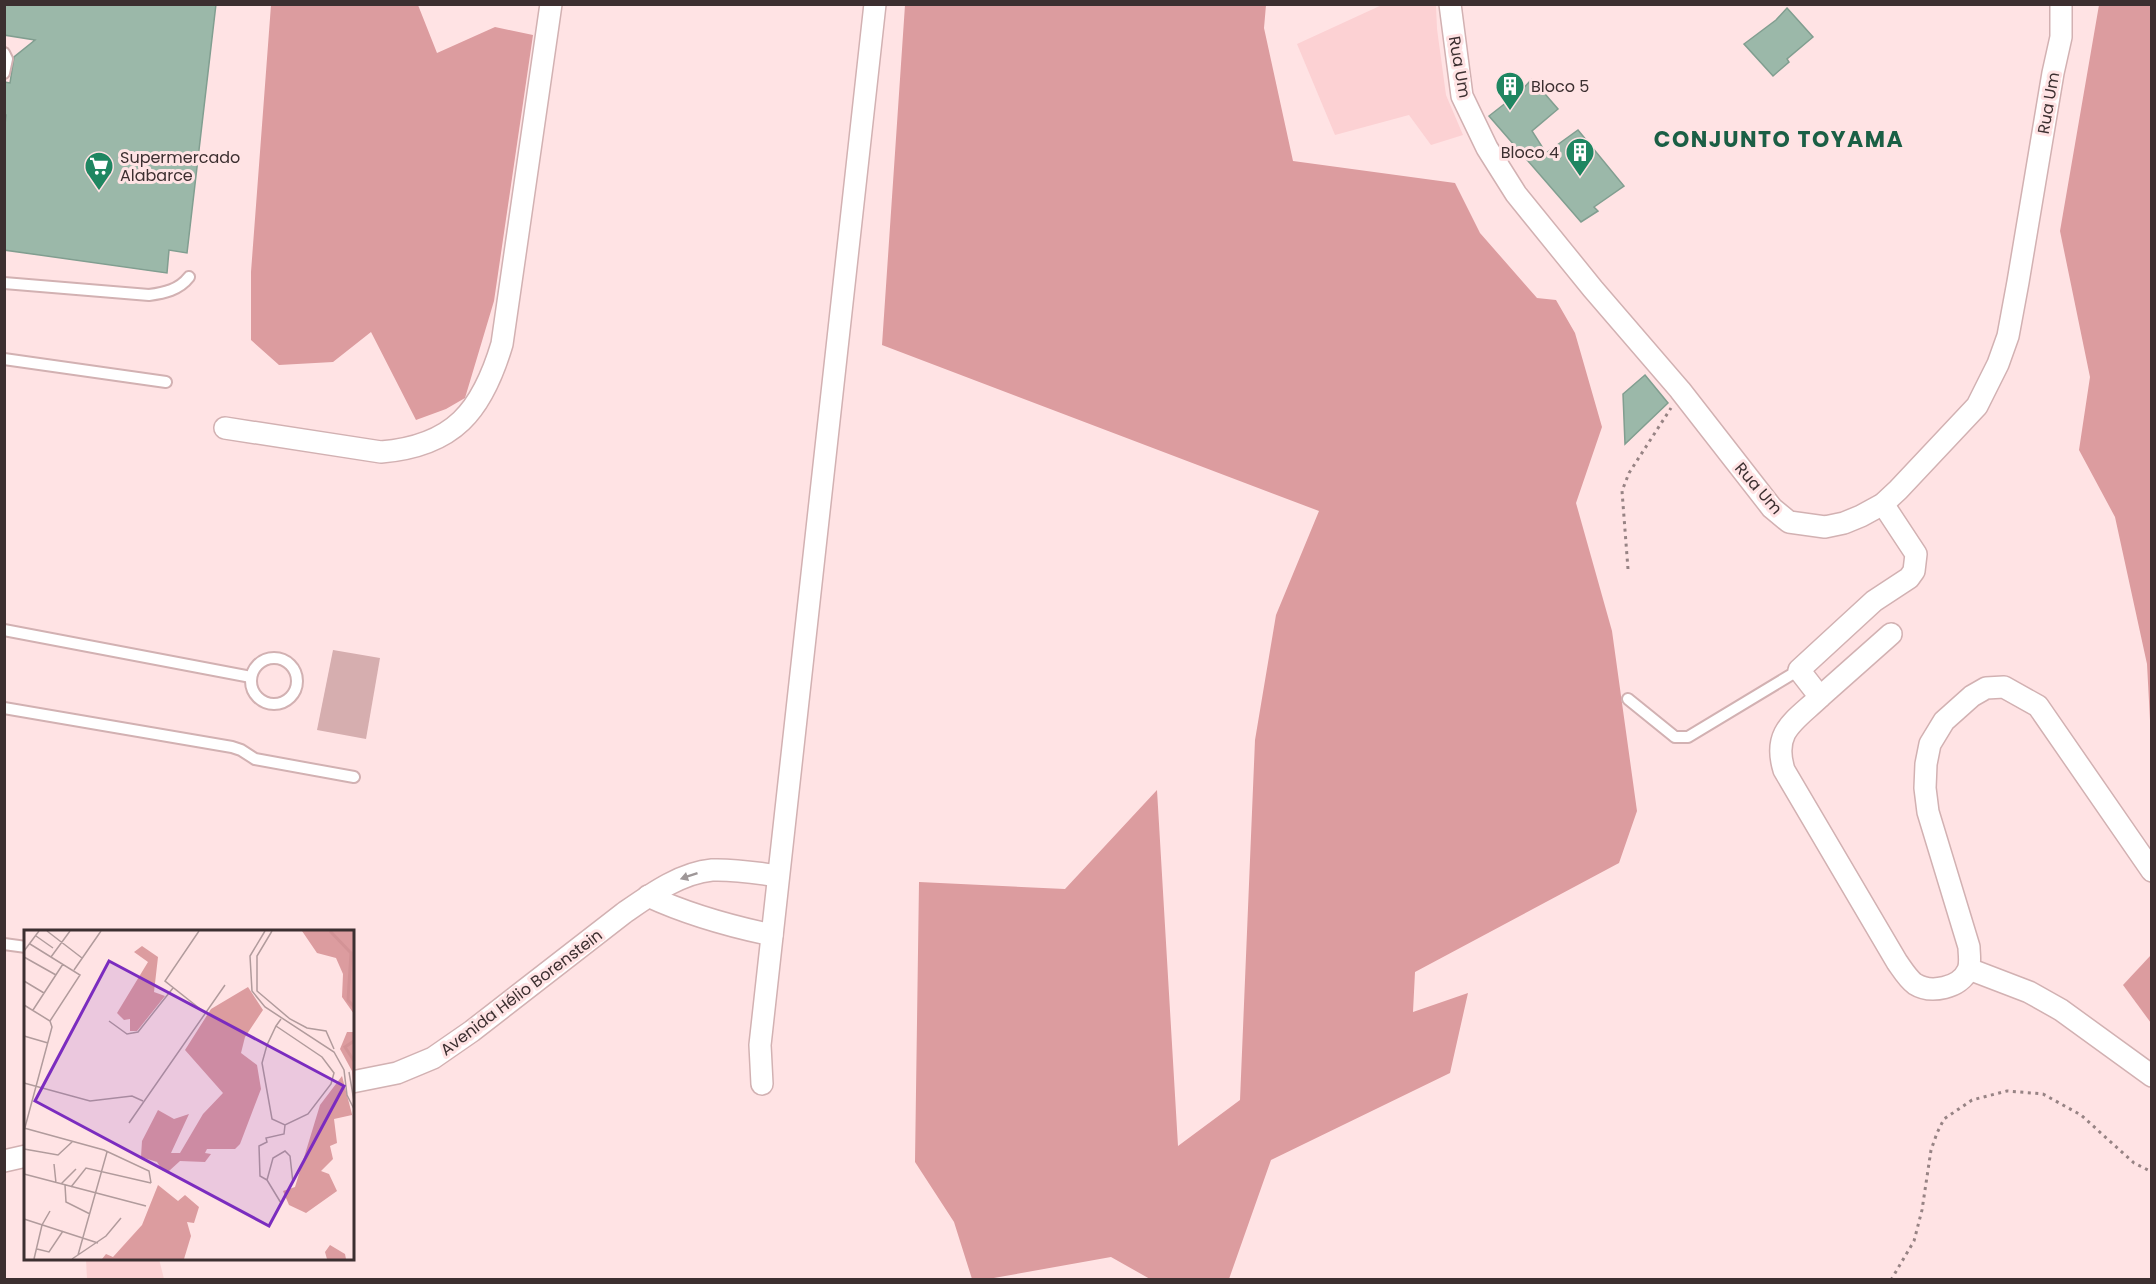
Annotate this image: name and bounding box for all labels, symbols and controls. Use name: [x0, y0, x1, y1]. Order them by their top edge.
street label: Rua Um: [1443, 34, 1476, 100]
building icon: Bloco 5: [1494, 70, 1526, 112]
street label: Rua Um: [2032, 70, 2065, 136]
place label: Bloco 5: [1531, 75, 1589, 98]
district label: CONJUNTO TOYAMA: [1654, 124, 1904, 155]
building icon: Bloco 4: [1564, 136, 1596, 178]
place label: Bloco 4: [1501, 141, 1559, 164]
place label: Supermercado Alabarce: [120, 146, 240, 187]
supermarket icon: Supermercado Alabarce: [83, 150, 115, 192]
street label: Rua Um: [1729, 457, 1788, 519]
one-way arrow: [680, 872, 698, 882]
street label: Avenida Hélio Borenstein: [435, 924, 607, 1061]
inset map: [24, 930, 354, 1260]

